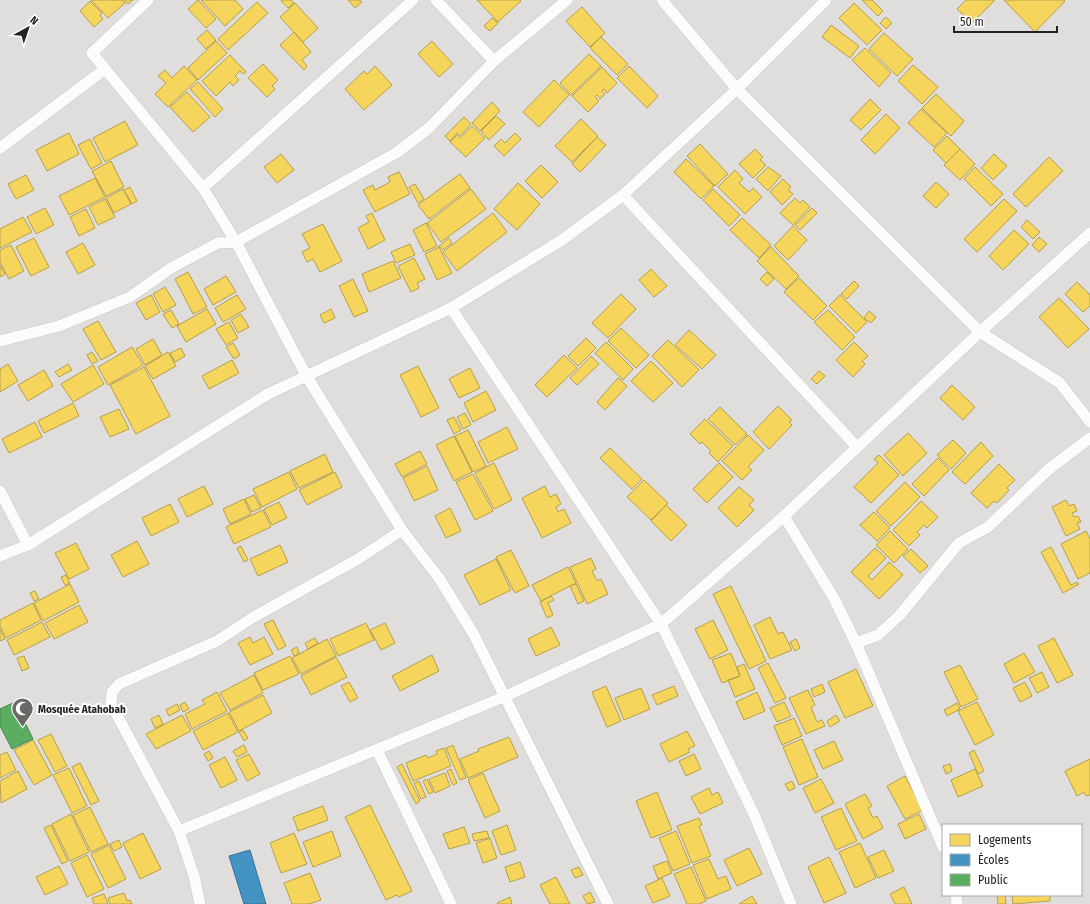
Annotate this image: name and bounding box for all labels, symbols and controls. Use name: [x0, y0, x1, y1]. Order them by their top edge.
north arrow: [8, 8, 48, 48]
scale bar: [954, 8, 1057, 34]
text: N: [27, 14, 41, 28]
text: 50 m: [960, 15, 984, 29]
mosque icon: Mosquée Atahobah: [10, 696, 36, 729]
place label: Mosquée Atahobah: [38, 703, 126, 716]
legend: [942, 824, 1082, 896]
text: Logements: [978, 833, 1031, 847]
text: Écoles: [978, 852, 1009, 867]
text: Public: [978, 873, 1008, 887]

